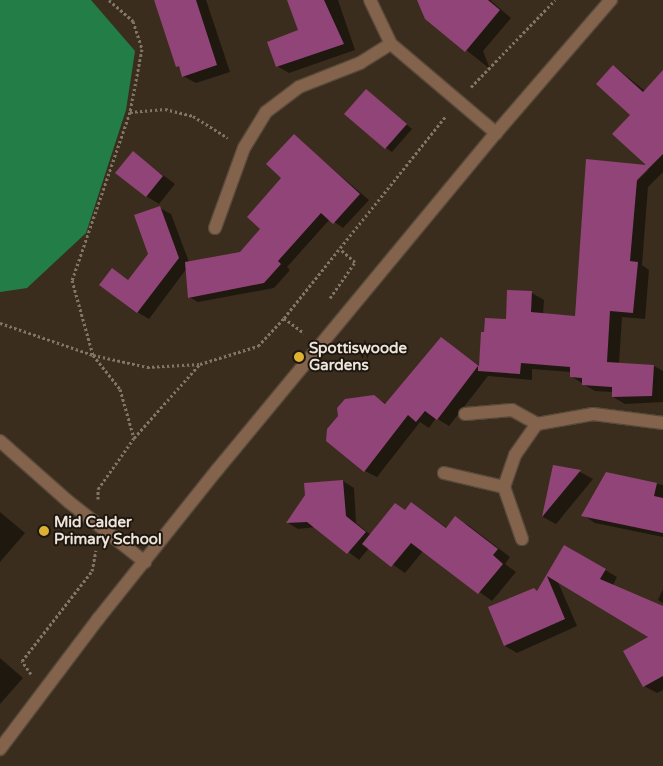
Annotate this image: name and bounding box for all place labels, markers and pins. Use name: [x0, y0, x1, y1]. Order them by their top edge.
place label: Spottiswoode Gardens: [309, 339, 407, 374]
marker: Spottiswoode Gardens: [293, 351, 305, 363]
place label: Mid Calder Primary School: [54, 513, 162, 548]
marker: Mid Calder Primary School: [38, 525, 50, 537]

